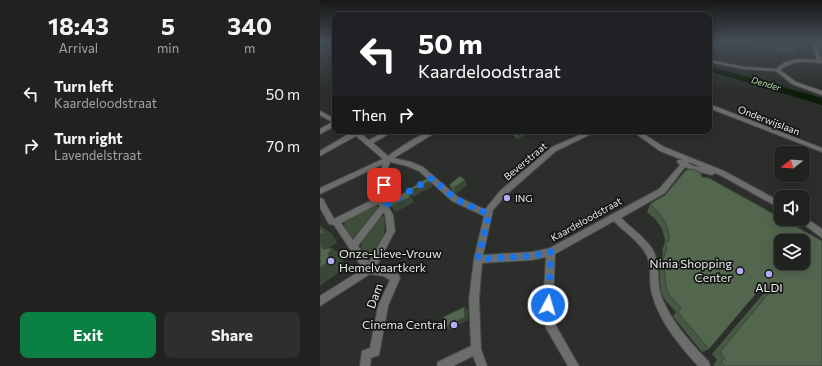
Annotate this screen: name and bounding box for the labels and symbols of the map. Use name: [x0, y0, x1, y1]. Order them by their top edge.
water label: Dender: [750, 74, 783, 93]
street label: Onderwijslaan: [736, 103, 802, 137]
street label: Beverstraat: [501, 139, 549, 183]
north arrow: [774, 146, 810, 182]
pin: [367, 168, 401, 202]
place label: ING: [515, 192, 533, 204]
marker: ING: [502, 193, 512, 203]
street label: Kaardeloodstraat: [548, 195, 624, 243]
place label: Onze-Lieve-Vrouw Hemelvaartkerk: [339, 246, 442, 274]
marker: Onze-Lieve-Vrouw Hemelvaartkerk: [326, 256, 336, 266]
place label: Ninia Shopping Center: [650, 256, 732, 284]
marker: Ninia Shopping Center: [735, 266, 745, 276]
marker: ALDI: [764, 269, 774, 279]
place label: ALDI: [755, 280, 783, 294]
street label: Dam: [363, 281, 385, 310]
position arrow: [527, 284, 569, 326]
place label: Cinema Central: [362, 317, 446, 331]
marker: Cinema Central: [449, 320, 459, 330]

